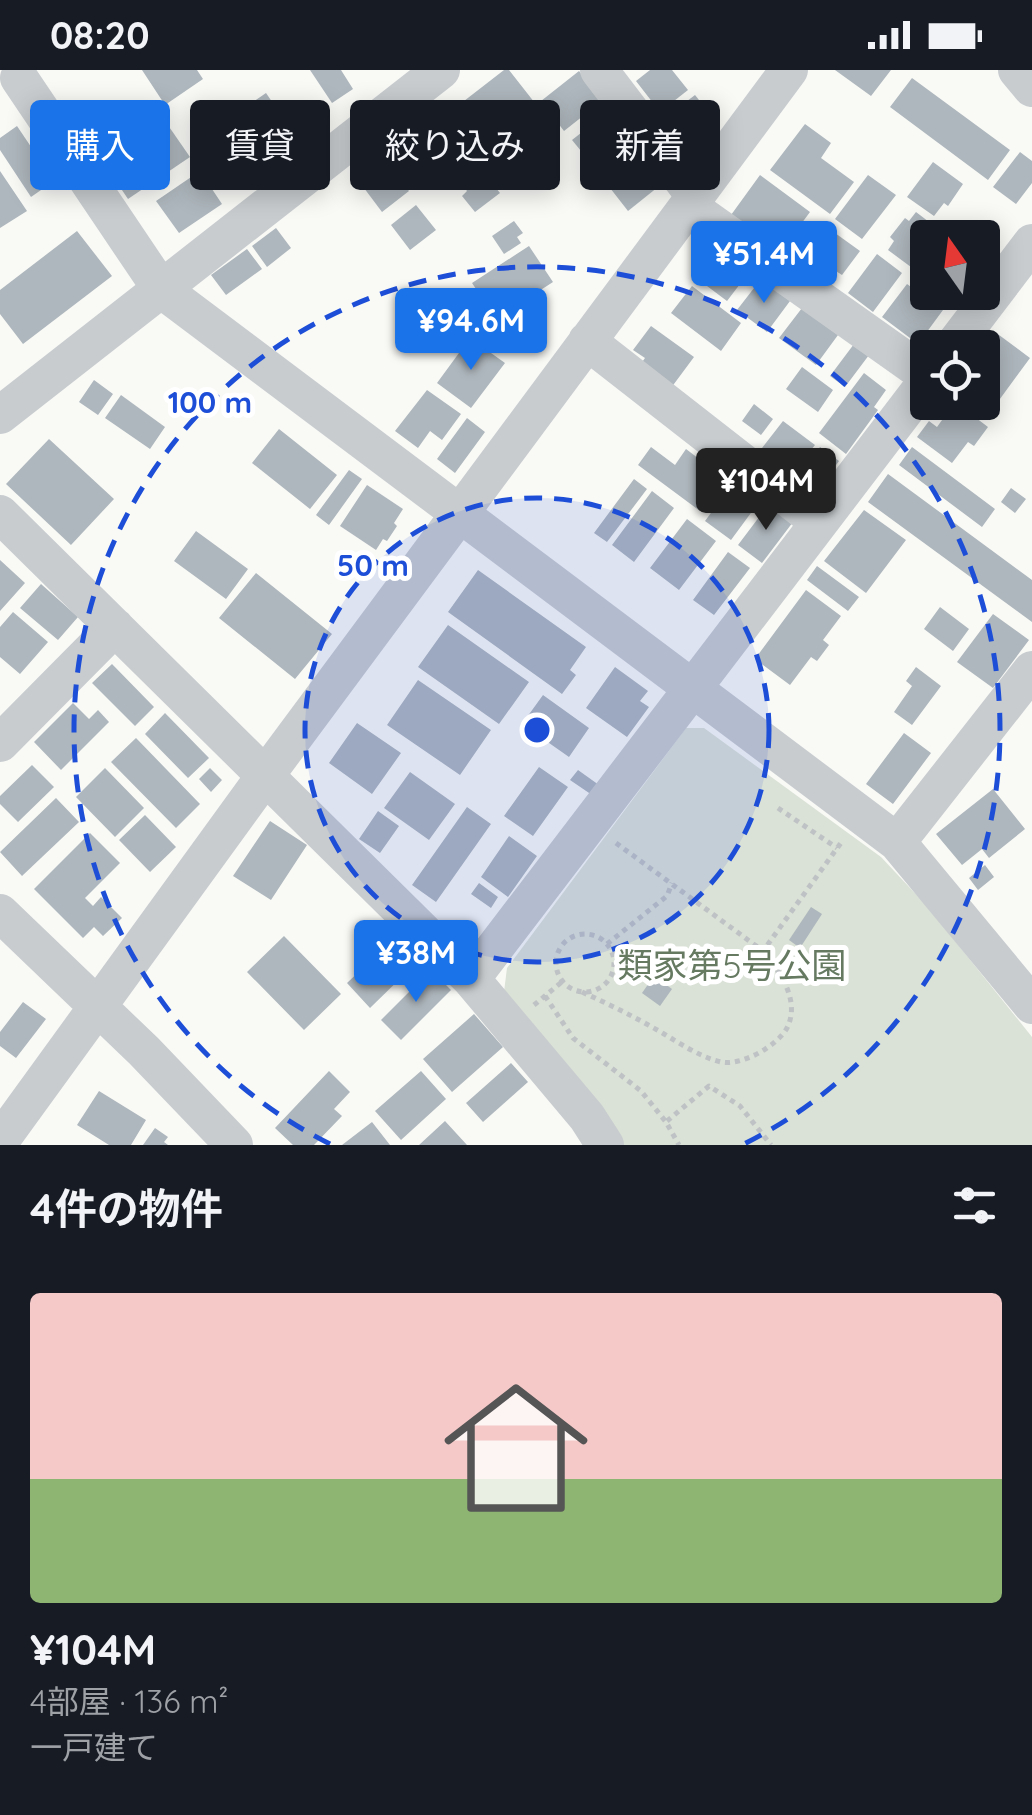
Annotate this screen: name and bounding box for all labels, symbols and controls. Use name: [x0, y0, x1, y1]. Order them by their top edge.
text: 08:20: [50, 11, 149, 59]
chip: 購入: [30, 100, 170, 190]
chip: 賃貸: [190, 100, 330, 190]
chip: 絞り込み: [350, 100, 560, 190]
chip: 新着: [580, 100, 720, 190]
north arrow: [910, 220, 1000, 310]
map controls: [910, 220, 1000, 420]
pin: ¥51.4M: [683, 221, 845, 306]
text: ¥51.4M: [713, 233, 815, 273]
pin: ¥94.6M: [390, 288, 552, 373]
text: ¥94.6M: [417, 300, 525, 340]
button: locate: [910, 330, 1000, 420]
text: 100 m: [168, 383, 252, 421]
pin: ¥104M: [696, 448, 836, 533]
text: ¥104M: [718, 460, 814, 500]
text: 50 m: [337, 546, 409, 584]
centre of rings: [519, 712, 555, 748]
pin: ¥38M: [357, 920, 475, 1005]
text: ¥38M: [376, 932, 456, 972]
park label: 類家第5号公園: [617, 943, 847, 987]
icon: filters: [947, 1178, 1002, 1233]
text: 4件の物件: [30, 1182, 223, 1235]
icon: home: [426, 1358, 606, 1538]
text: ¥104M: [30, 1623, 156, 1676]
text: 4部屋 · 136 m²: [30, 1681, 228, 1721]
text: 一戸建て: [30, 1727, 158, 1767]

